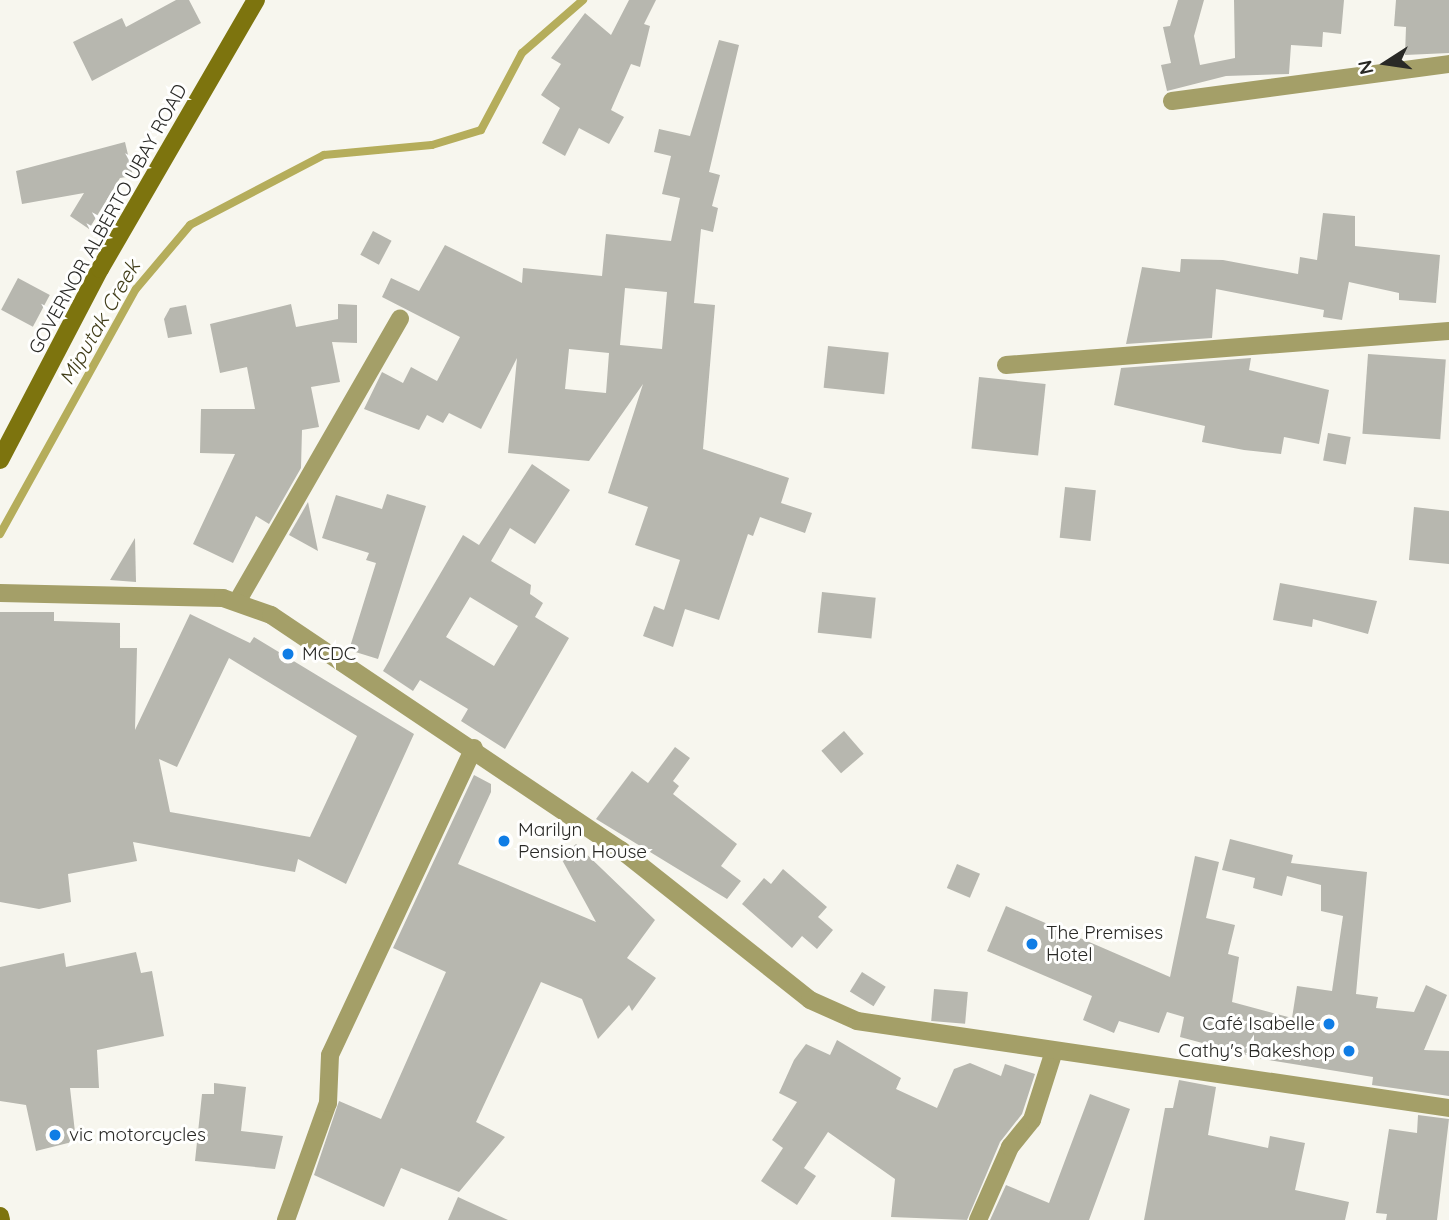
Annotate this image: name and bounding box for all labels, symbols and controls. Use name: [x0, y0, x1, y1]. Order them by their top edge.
north arrow: [1351, 28, 1421, 98]
text: N: [1352, 58, 1379, 77]
street label: GOVERNOR ALBERTO UBAY ROAD: [24, 80, 192, 358]
water label: Miputak Creek: [53, 255, 145, 389]
place label: MCDC: [302, 643, 356, 665]
marker: MCDC: [280, 646, 296, 662]
place label: Marilyn Pension House: [518, 819, 647, 863]
marker: Marilyn Pension House: [496, 833, 512, 849]
place label: The Premises Hotel: [1046, 922, 1163, 966]
marker: The Premises Hotel: [1024, 936, 1040, 952]
place label: Café Isabelle: [1202, 1013, 1315, 1035]
marker: Café Isabelle: [1321, 1016, 1337, 1032]
place label: Cathy's Bakeshop: [1178, 1040, 1335, 1062]
marker: Cathy's Bakeshop: [1341, 1043, 1357, 1059]
place label: vic motorcycles: [69, 1124, 206, 1146]
marker: vic motorcycles: [47, 1127, 63, 1143]

